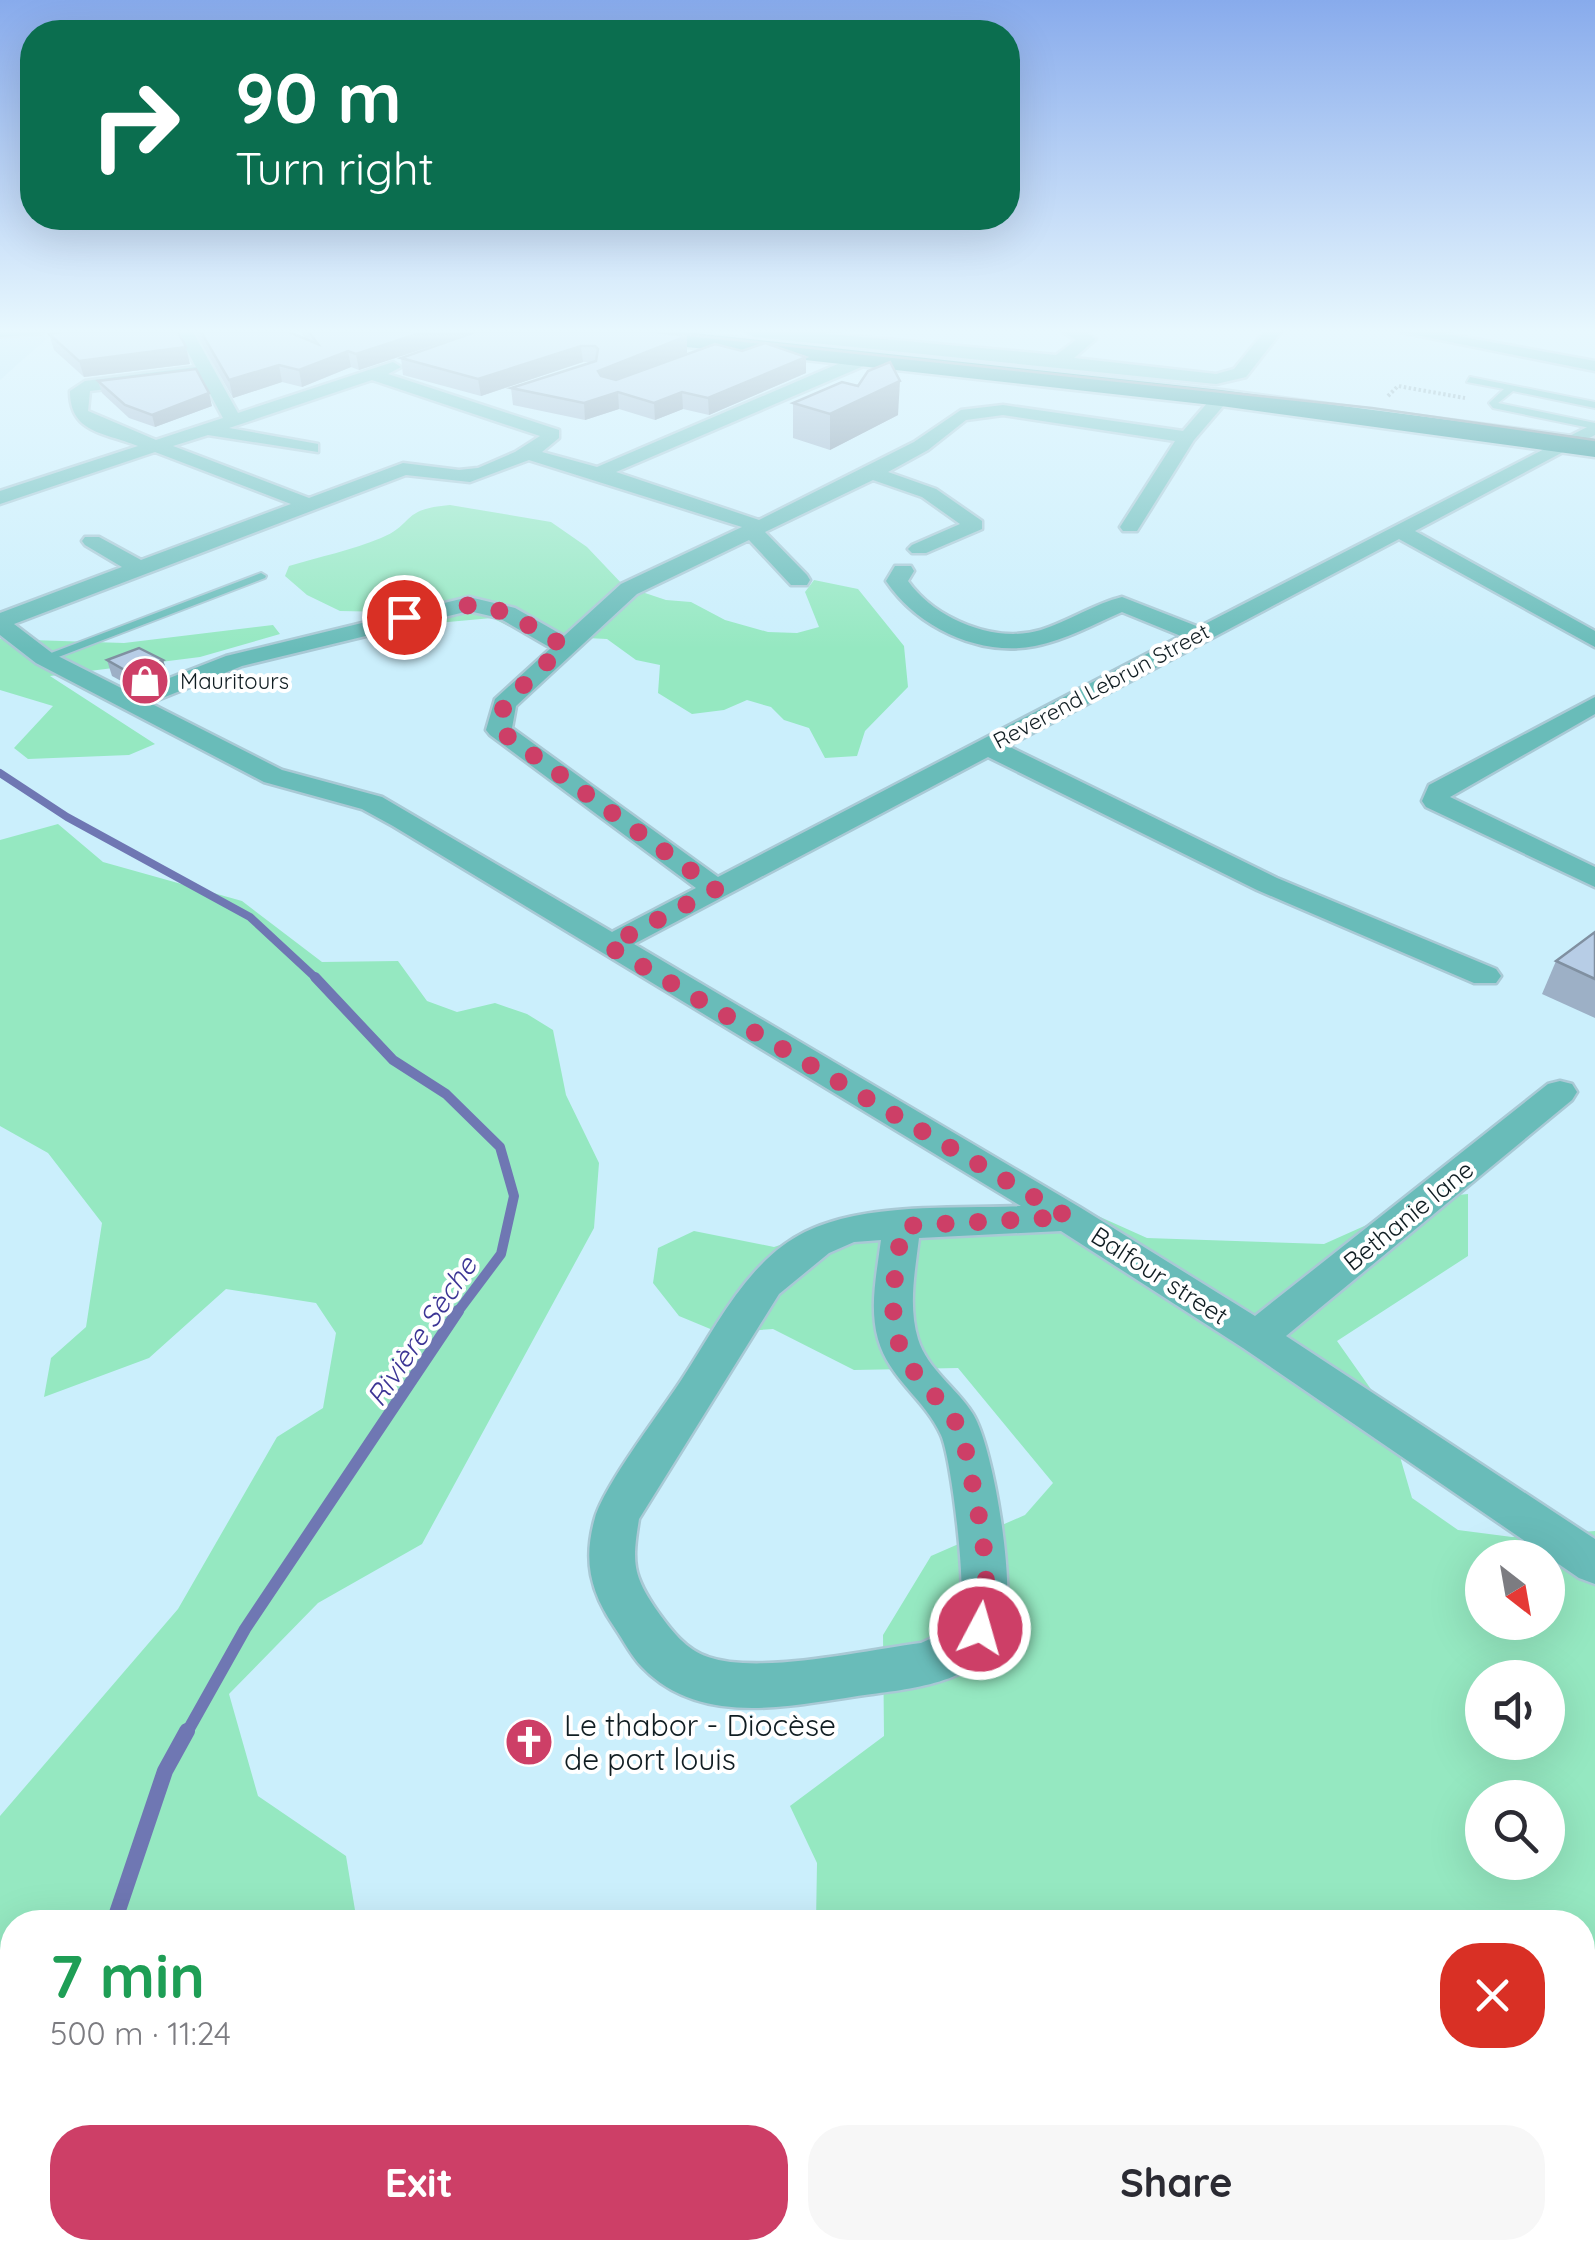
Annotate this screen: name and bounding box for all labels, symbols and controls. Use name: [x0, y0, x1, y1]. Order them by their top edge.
text: 90 m: [235, 53, 402, 141]
icon: right: [70, 60, 200, 190]
text: Turn right: [235, 140, 434, 196]
pin: [362, 575, 447, 660]
icon: arrive: [377, 590, 432, 645]
street label: Reverend Lebrun Street: [988, 617, 1214, 755]
shop icon: Mauritours: [119, 655, 171, 707]
place label: Mauritours: [180, 667, 289, 695]
street label: Bethanie lane: [1337, 1153, 1479, 1277]
street label: Balfour street: [1086, 1219, 1234, 1331]
water label: Rivière Sèche: [358, 1249, 484, 1412]
north arrow: [1465, 1540, 1565, 1640]
map controls: [1465, 1540, 1565, 1880]
position arrow: [928, 1577, 1032, 1681]
button: sound: [1465, 1660, 1565, 1760]
place label: Le thabor - Diocèse de port louis: [564, 1706, 836, 1778]
church icon: Le thabor - Diocèse de port louis: [503, 1716, 555, 1768]
button: search: [1465, 1780, 1565, 1880]
text: 7 min: [50, 1938, 205, 2013]
button: close: [1440, 1943, 1545, 2048]
text: 500 m · 11:24: [50, 2013, 231, 2053]
button: Exit: [50, 2125, 788, 2240]
button: Share: [808, 2125, 1545, 2240]

